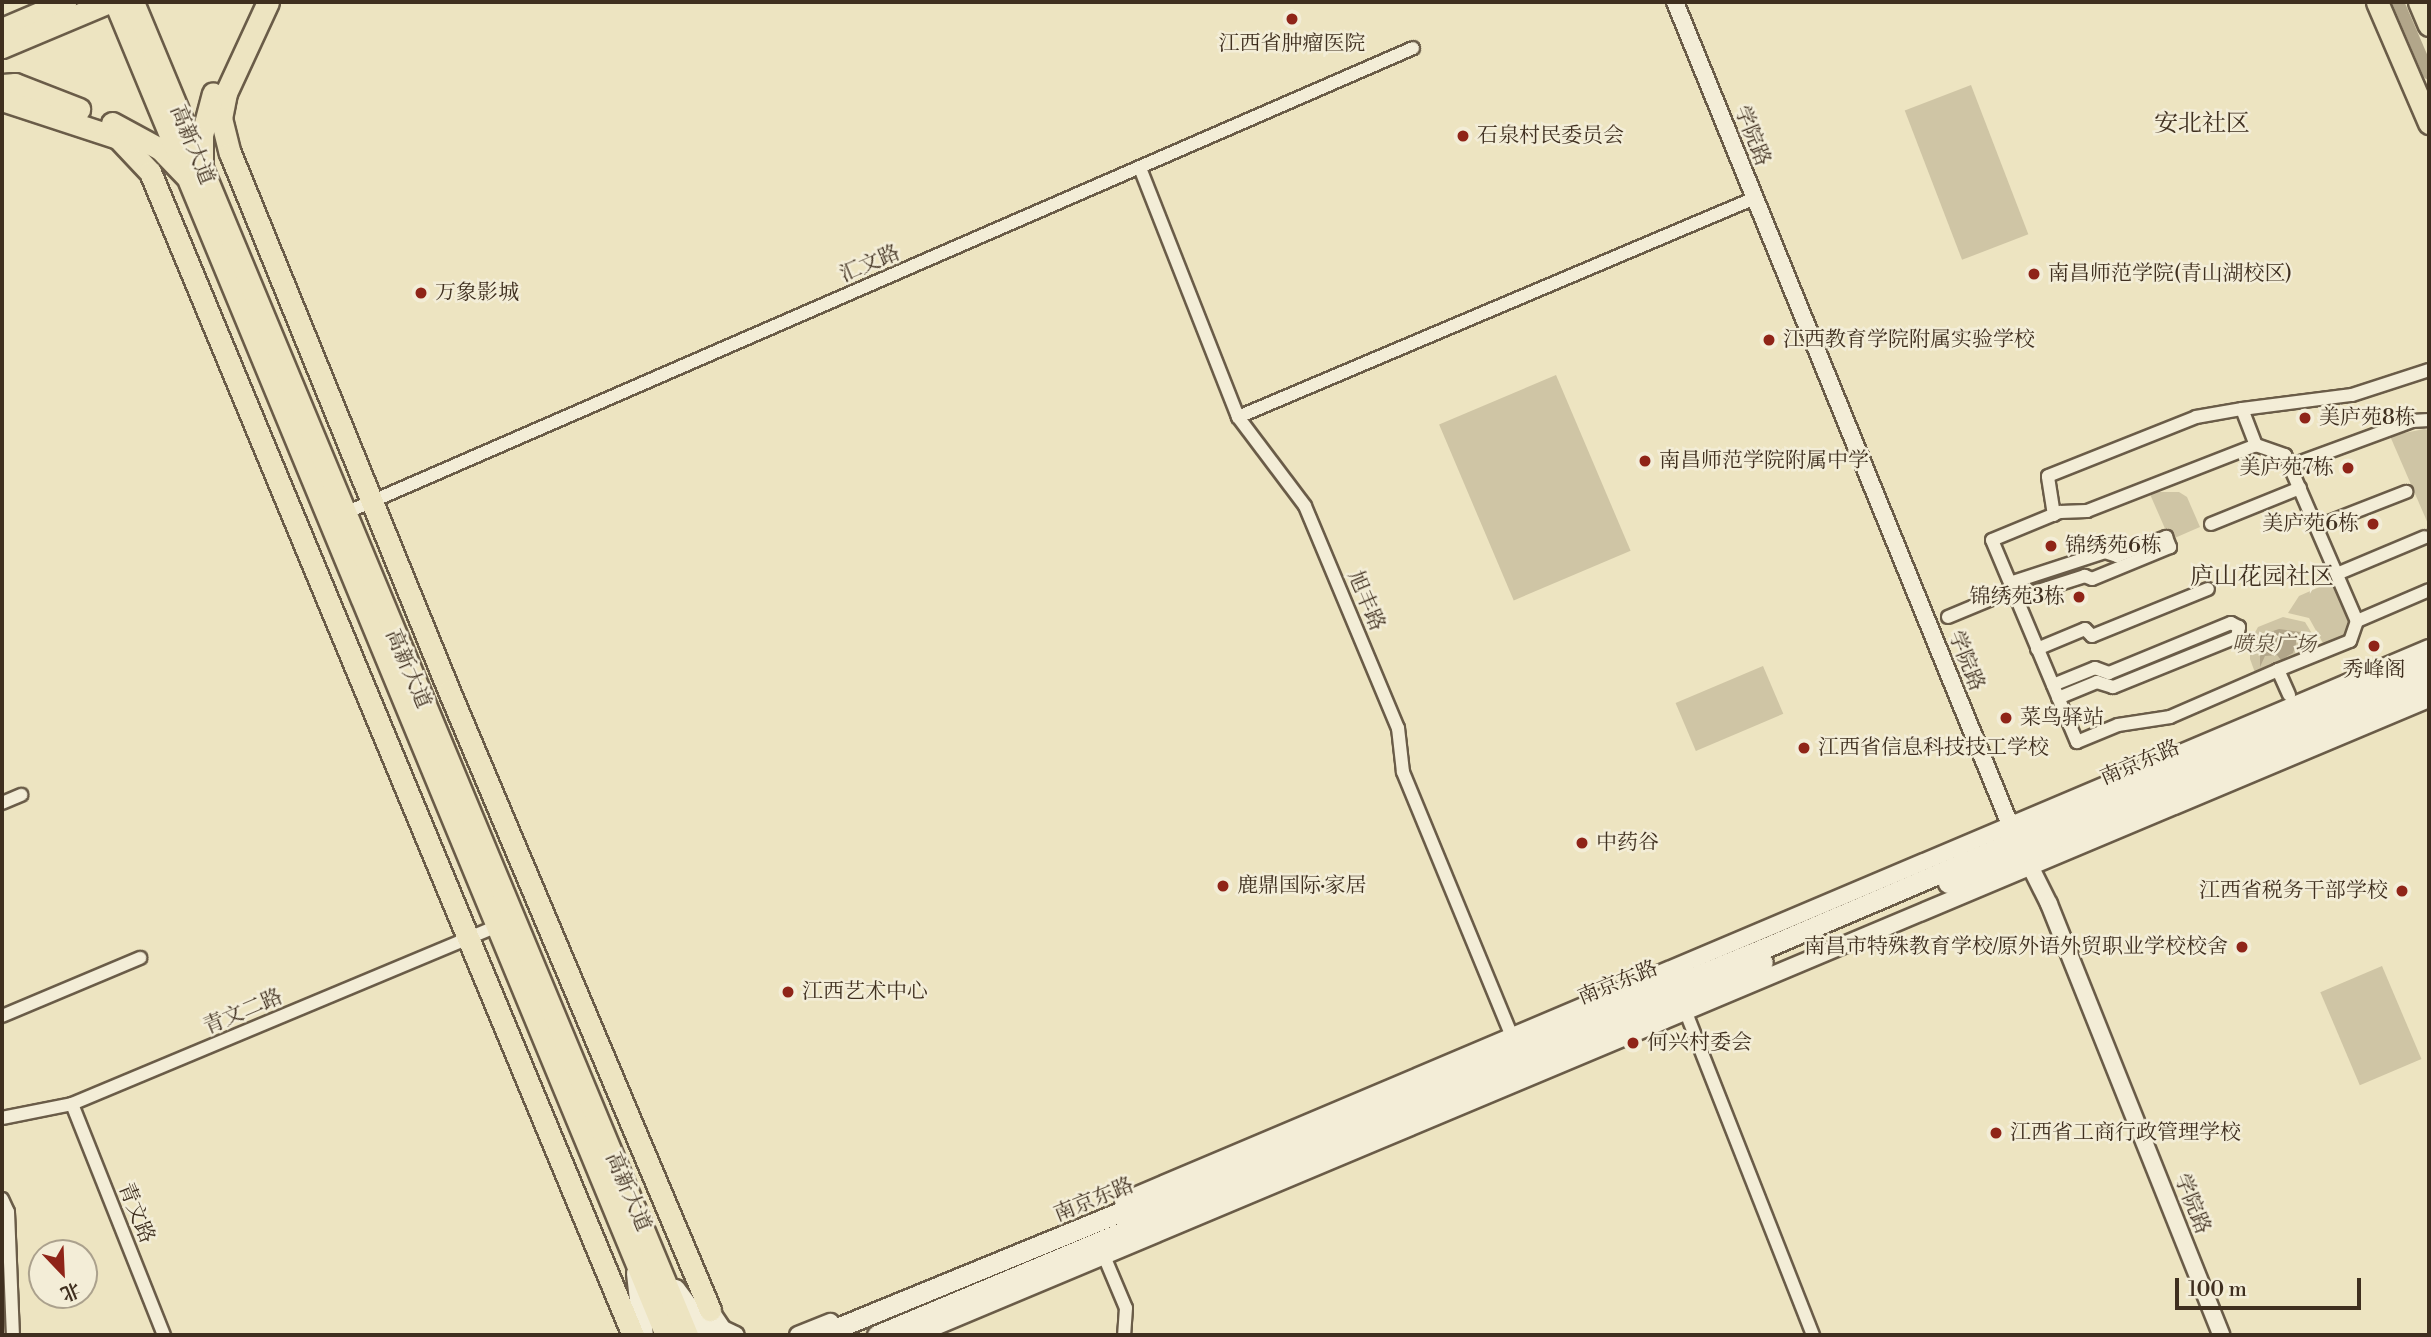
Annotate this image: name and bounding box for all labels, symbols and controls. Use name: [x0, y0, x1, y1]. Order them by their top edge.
marker: 江西省肿瘤医院: [1282, 9, 1302, 29]
place label: 江西省肿瘤医院: [1219, 31, 1365, 57]
street label: 高新大道: [165, 101, 219, 189]
street label: 学院路: [1729, 102, 1775, 170]
district label: 安北社区: [2154, 111, 2250, 139]
place label: 石泉村民委员会: [1477, 123, 1624, 149]
marker: 石泉村民委员会: [1455, 128, 1471, 144]
street label: 汇文路: [836, 240, 904, 288]
place label: 南昌师范学院(青山湖校区): [2048, 261, 2292, 287]
marker: 南昌师范学院(青山湖校区): [2026, 266, 2042, 282]
place label: 万象影城: [435, 280, 519, 306]
marker: 万象影城: [413, 285, 429, 301]
place label: 江西教育学院附属实验学校: [1783, 327, 2035, 353]
marker: 江西教育学院附属实验学校: [1761, 332, 1777, 348]
place label: 美庐苑8栋: [2319, 405, 2416, 431]
marker: 美庐苑8栋: [2297, 410, 2313, 426]
place label: 南昌师范学院附属中学: [1659, 448, 1869, 474]
marker: 南昌师范学院附属中学: [1637, 453, 1653, 469]
place label: 美庐苑7栋: [2239, 455, 2334, 481]
marker: 美庐苑7栋: [2340, 460, 2356, 476]
place label: 美庐苑6栋: [2262, 511, 2359, 537]
marker: 美庐苑6栋: [2365, 516, 2381, 532]
place label: 锦绣苑6栋: [2065, 533, 2162, 559]
marker: 锦绣苑6栋: [2043, 538, 2059, 554]
district label: 庐山花园社区: [2190, 564, 2334, 592]
street label: 旭丰路: [1342, 567, 1390, 635]
place label: 锦绣苑3栋: [1969, 584, 2065, 610]
marker: 锦绣苑3栋: [2071, 589, 2087, 605]
street label: 高新大道: [380, 625, 436, 713]
street label: 学院路: [1943, 627, 1989, 695]
park label: 喷泉广场: [2232, 632, 2316, 658]
marker: 秀峰阁: [2366, 638, 2382, 654]
place label: 秀峰阁: [2343, 657, 2405, 683]
place label: 菜鸟驿站: [2020, 705, 2104, 731]
marker: 菜鸟驿站: [1998, 710, 2014, 726]
place label: 江西省信息科技技工学校: [1818, 735, 2049, 761]
street label: 南京东路: [2096, 735, 2184, 791]
marker: 江西省信息科技技工学校: [1796, 740, 1812, 756]
place label: 中药谷: [1596, 830, 1659, 856]
marker: 中药谷: [1574, 835, 1590, 851]
place label: 鹿鼎国际·家居: [1237, 873, 1366, 899]
marker: 鹿鼎国际·家居: [1215, 878, 1231, 894]
place label: 江西省税务干部学校: [2199, 878, 2388, 904]
marker: 江西省税务干部学校: [2394, 883, 2410, 899]
place label: 南昌市特殊教育学校/原外语外贸职业学校校舍: [1804, 934, 2228, 960]
marker: 南昌市特殊教育学校/原外语外贸职业学校校舍: [2234, 939, 2250, 955]
street label: 南京东路: [1574, 956, 1662, 1010]
place label: 江西艺术中心: [802, 979, 928, 1005]
street label: 青文二路: [199, 984, 287, 1040]
marker: 江西艺术中心: [780, 984, 796, 1000]
place label: 何兴村委会: [1647, 1030, 1752, 1056]
marker: 何兴村委会: [1625, 1035, 1641, 1051]
place label: 江西省工商行政管理学校: [2010, 1120, 2241, 1146]
marker: 江西省工商行政管理学校: [1988, 1125, 2004, 1141]
street label: 高新大道: [600, 1148, 656, 1236]
street label: 学院路: [2169, 1170, 2215, 1238]
street label: 南京东路: [1050, 1173, 1138, 1227]
street label: 青文路: [113, 1179, 159, 1247]
north arrow: [28, 1239, 98, 1309]
scale bar: [2179, 1264, 2364, 1308]
text: 北: [57, 1277, 84, 1306]
text: 100 m: [2188, 1277, 2247, 1303]

